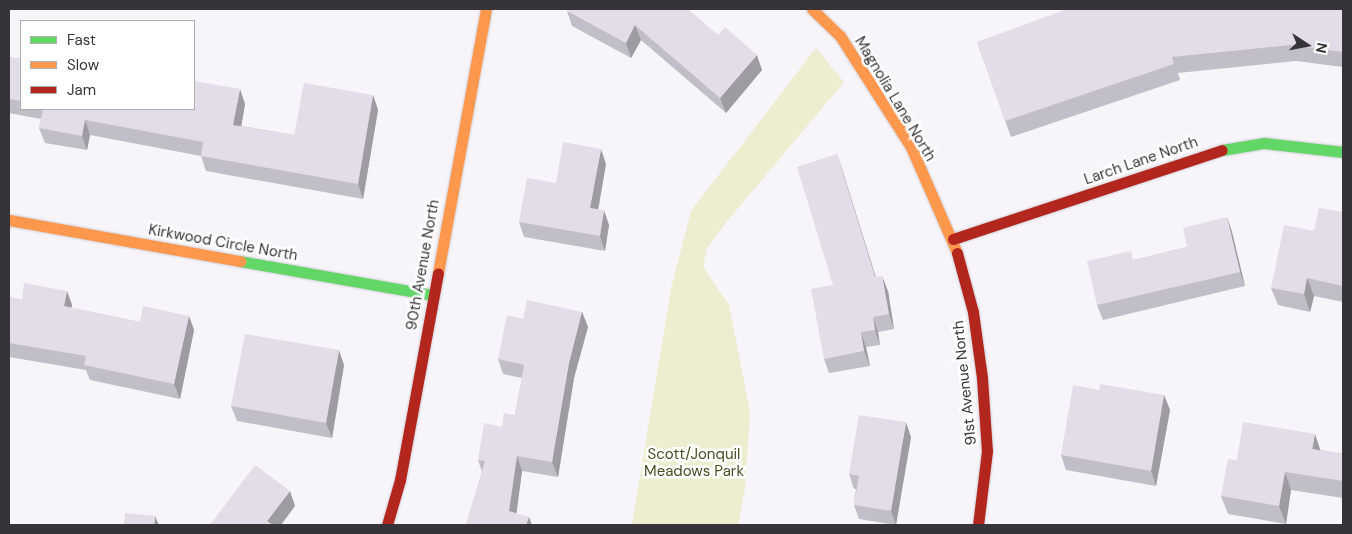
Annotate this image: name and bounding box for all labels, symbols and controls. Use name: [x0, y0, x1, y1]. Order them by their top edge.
legend: [20, 20, 195, 110]
north arrow: [1282, 20, 1332, 70]
text: Fast: [67, 30, 96, 50]
street label: Magnolia Lane North: [851, 33, 939, 165]
text: N: [1312, 41, 1332, 55]
text: Slow: [67, 55, 99, 75]
text: Jam: [67, 80, 96, 100]
street label: Larch Lane North: [1082, 133, 1200, 189]
street label: 90th Avenue North: [403, 198, 443, 332]
street label: Kirkwood Circle North: [147, 221, 299, 265]
street label: 91st Avenue North: [950, 320, 980, 446]
park label: Scott/Jonquil Meadows Park: [644, 445, 744, 480]

